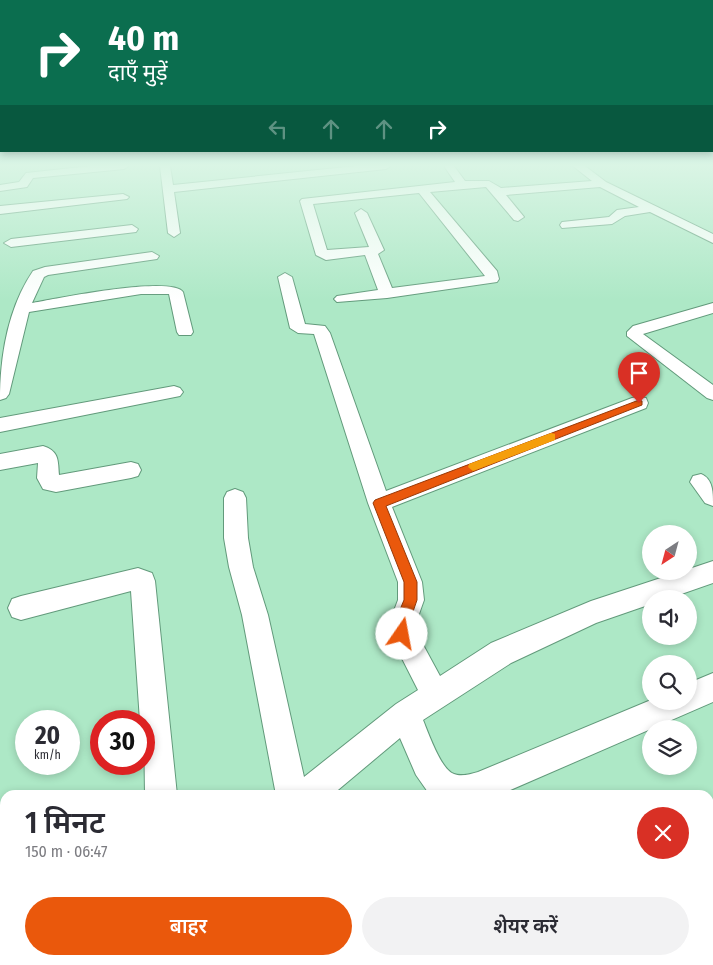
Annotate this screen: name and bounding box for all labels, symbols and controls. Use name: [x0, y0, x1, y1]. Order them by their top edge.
text: 40 m: [108, 17, 179, 59]
icon: right: [25, 20, 90, 85]
text: दाएँ मुड़ें: [108, 59, 168, 86]
icon: left: [264, 115, 292, 143]
icon: ahead: [317, 115, 345, 143]
icon: ahead: [370, 115, 398, 143]
icon: right: [423, 115, 451, 143]
pin: [618, 352, 660, 403]
icon: arrive: [625, 359, 653, 387]
north arrow: [642, 525, 698, 580]
map controls: [642, 525, 697, 775]
button: sound: [642, 590, 697, 645]
position arrow: [375, 607, 427, 659]
button: search: [642, 655, 697, 710]
speed limit sign: 30: [90, 710, 155, 775]
button: layers: [642, 720, 697, 775]
text: 20: [35, 721, 60, 751]
text: km/h: [34, 748, 61, 762]
text: 1 मिनट: [25, 805, 105, 841]
button: close: [637, 807, 689, 859]
text: 150 m · 06:47: [25, 842, 107, 861]
button: बाहर: [25, 897, 352, 955]
button: शेयर करें: [362, 897, 689, 955]

